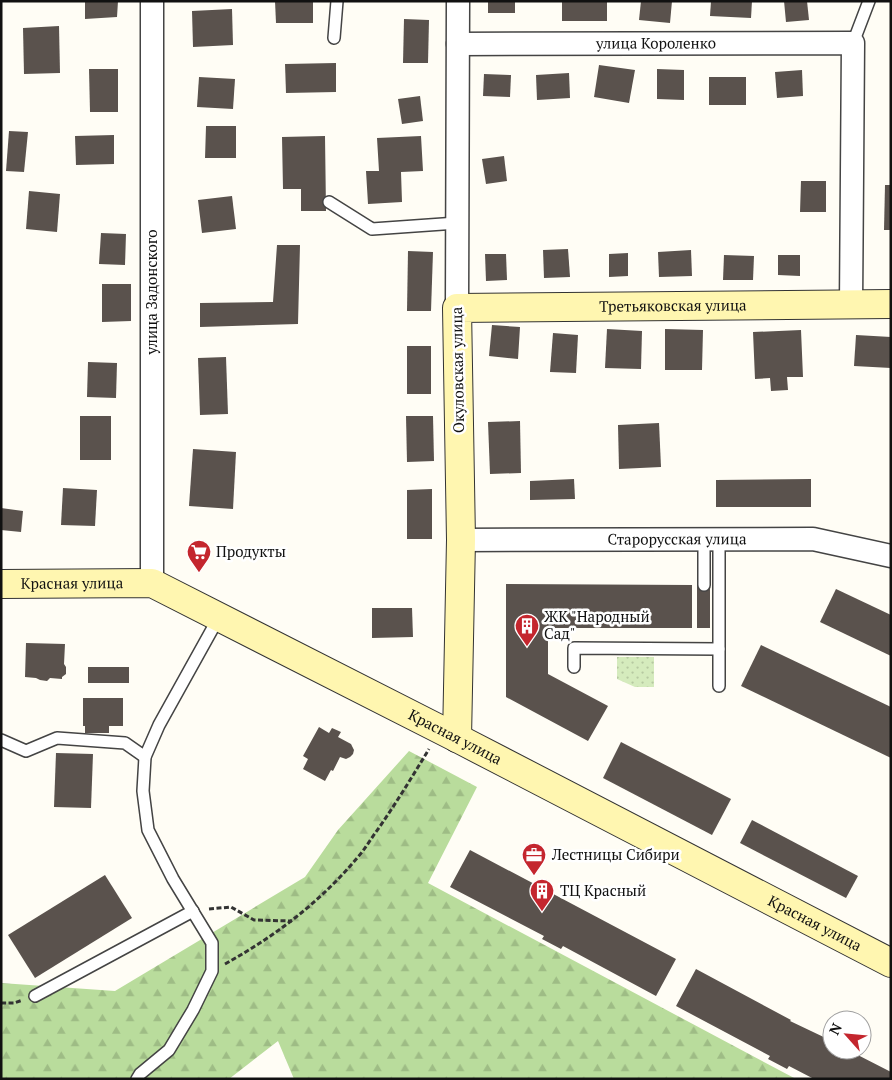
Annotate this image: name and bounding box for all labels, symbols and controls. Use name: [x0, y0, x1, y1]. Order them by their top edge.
street label: улица Короленко: [595, 32, 716, 53]
street label: улица Задонского: [141, 230, 161, 355]
street label: Третьяковская улица: [599, 294, 747, 316]
street label: Окуловская улица: [446, 306, 468, 433]
street label: Старорусская улица: [607, 528, 747, 549]
supermarket icon: Продукты: [186, 539, 212, 573]
place label: Продукты: [216, 541, 286, 561]
street label: Красная улица: [21, 572, 124, 593]
place label: ЖК "Народный Сад": [544, 606, 650, 643]
building icon: ЖК "Народный Сад": [514, 613, 540, 647]
street label: Красная улица: [405, 704, 506, 769]
office icon: Лестницы Сибири: [521, 842, 547, 876]
place label: Лестницы Сибири: [551, 844, 680, 864]
building icon: ТЦ Красный: [529, 878, 555, 912]
place label: ТЦ Красный: [560, 880, 646, 900]
street label: Красная улица: [765, 890, 866, 955]
north arrow: [822, 1010, 872, 1060]
text: N: [824, 1019, 846, 1038]

